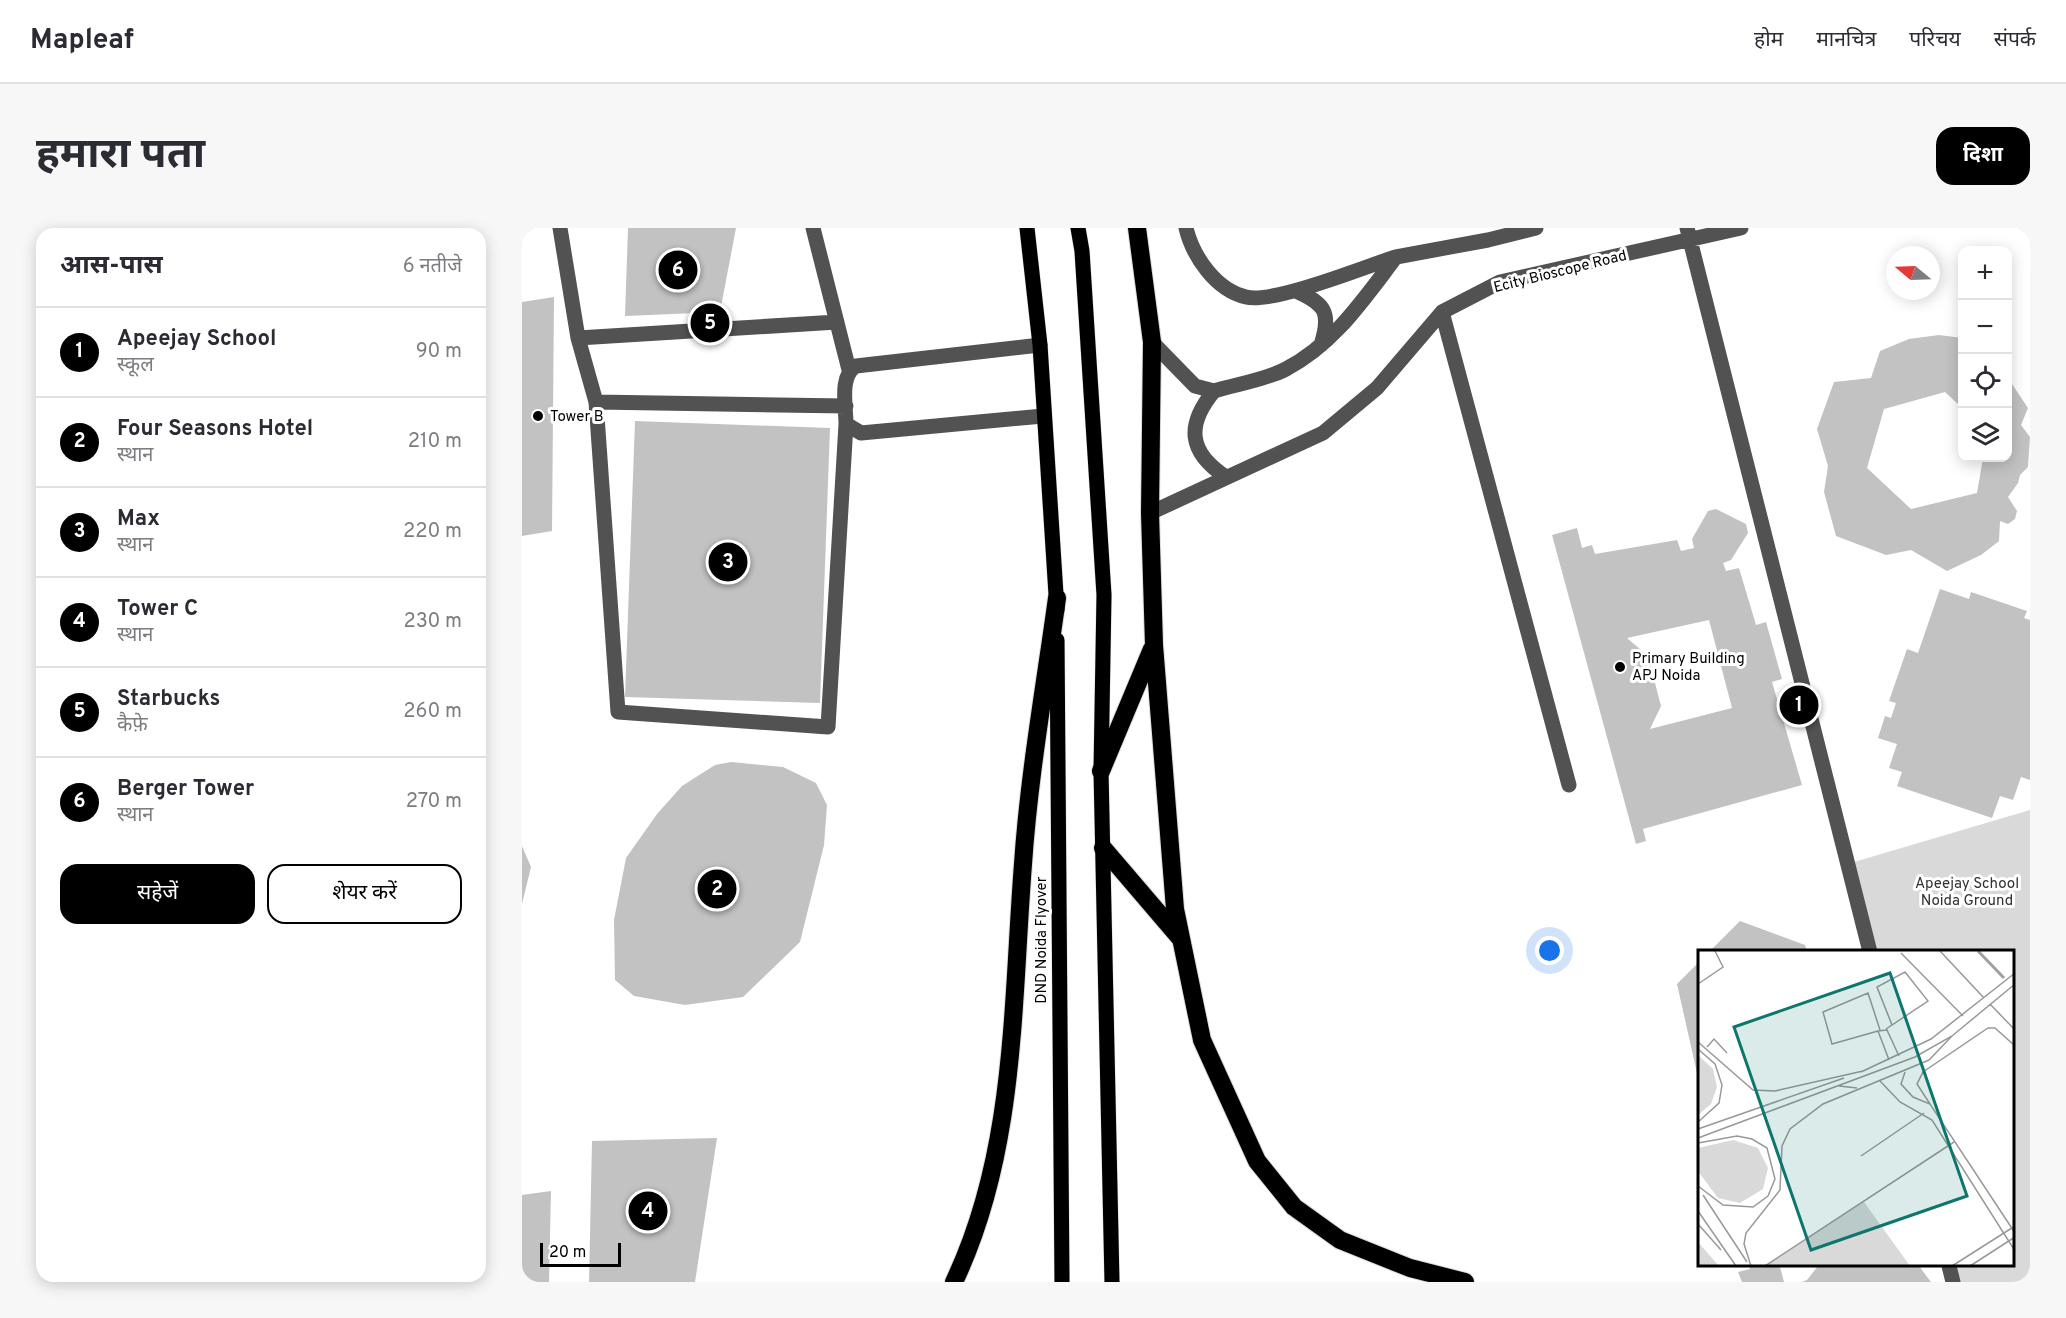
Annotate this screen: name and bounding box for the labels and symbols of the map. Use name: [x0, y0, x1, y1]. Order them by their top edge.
north arrow: [1886, 246, 1940, 300]
street label: Ecity Bioscope Road: [1492, 247, 1629, 298]
pin: 6: [658, 248, 698, 292]
pin: 5: [690, 300, 729, 346]
place label: Tower B: [550, 408, 604, 427]
marker: Tower B: [531, 409, 545, 423]
pin: 3: [708, 540, 748, 584]
place label: Primary Building APJ Noida: [1632, 650, 1745, 686]
marker: Primary Building APJ Noida: [1613, 660, 1627, 674]
pin: 1: [1780, 682, 1818, 728]
pin: 2: [698, 866, 736, 912]
park label: Apeejay School Noida Ground: [1915, 875, 2019, 911]
street label: DND Noida Flyover: [1033, 876, 1052, 1004]
your location: [1535, 936, 1564, 965]
inset map: [1698, 950, 2015, 1267]
pin: 4: [628, 1188, 668, 1234]
scale bar: [540, 1240, 621, 1268]

